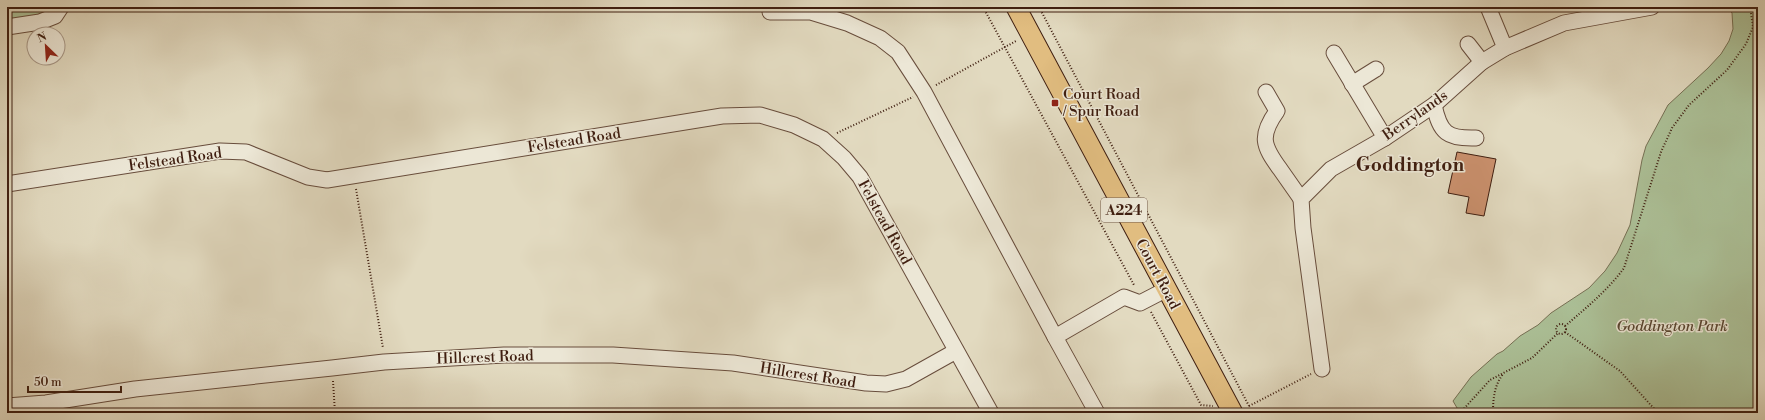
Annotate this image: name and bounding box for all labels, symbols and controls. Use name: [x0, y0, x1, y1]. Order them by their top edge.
north arrow: [26, 26, 66, 66]
text: N: [35, 30, 49, 46]
place label: Court Road / Spur Road: [1062, 85, 1141, 121]
street label: Berrylands: [1378, 86, 1452, 145]
marker: Court Road / Spur Road: [1050, 98, 1060, 108]
street label: Felstead Road: [526, 124, 623, 157]
street label: Felstead Road: [127, 143, 224, 175]
district label: Goddington: [1356, 153, 1465, 177]
street label: Felstead Road: [853, 176, 916, 269]
road number: A224: [1101, 198, 1147, 222]
street label: Court Road: [1131, 236, 1184, 313]
park label: Goddington Park: [1616, 317, 1728, 336]
street label: Hillcrest Road: [436, 346, 534, 369]
street label: Hillcrest Road: [758, 359, 858, 393]
scale bar: [28, 368, 121, 394]
text: 50 m: [34, 375, 62, 390]

